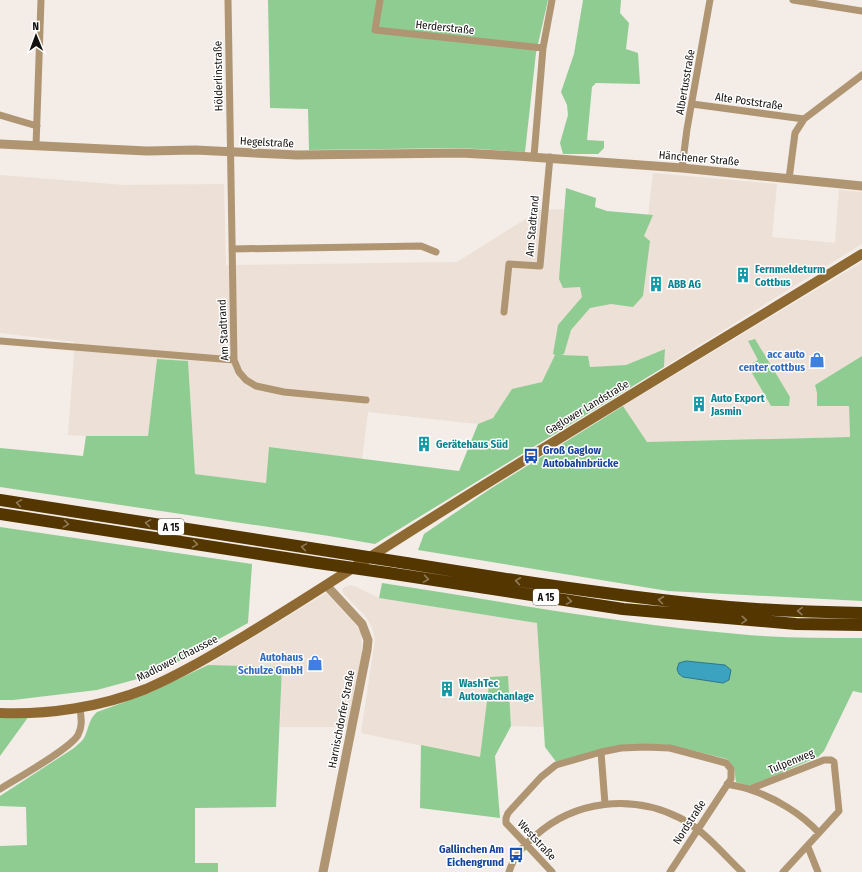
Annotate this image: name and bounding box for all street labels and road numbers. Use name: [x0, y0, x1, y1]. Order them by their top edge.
street label: Herderstraße: [415, 18, 475, 37]
street label: Hölderlinstraße: [211, 41, 226, 111]
street label: Albertusstraße: [673, 48, 698, 116]
street label: Alte Poststraße: [714, 90, 784, 113]
street label: Hegelstraße: [240, 135, 294, 150]
street label: Hänchener Straße: [658, 149, 740, 168]
street label: Am Stadtrand: [523, 195, 542, 257]
street label: Am Stadtrand: [215, 299, 232, 361]
street label: Gaglower Landstraße: [543, 377, 631, 437]
road number: A 15: [158, 519, 184, 535]
road number: A 15: [533, 589, 559, 605]
street label: Madlower Chaussee: [134, 632, 220, 685]
street label: Harnischdorfer Straße: [326, 669, 357, 769]
street label: Tulpenweg: [766, 746, 817, 777]
street label: Nordstraße: [670, 798, 709, 847]
street label: Weststraße: [515, 817, 559, 863]

